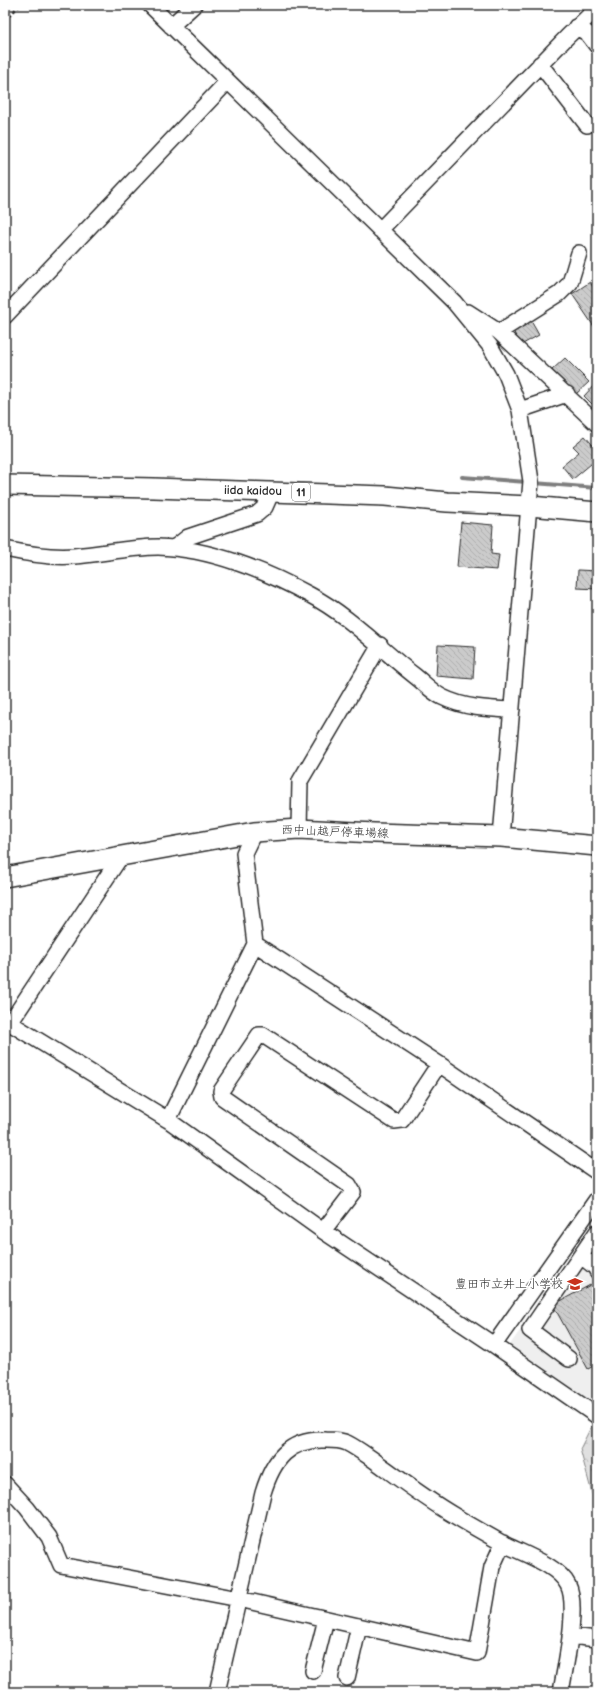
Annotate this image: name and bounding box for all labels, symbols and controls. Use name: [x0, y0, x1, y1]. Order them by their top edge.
street label: iida kaidou: [224, 483, 282, 499]
road number: 11: [292, 483, 310, 501]
street label: 西中山越戸停車場線: [281, 823, 389, 841]
school or university icon: 豊田市立井上小学校: [566, 1275, 584, 1293]
place label: 豊田市立井上小学校: [455, 1277, 563, 1292]

